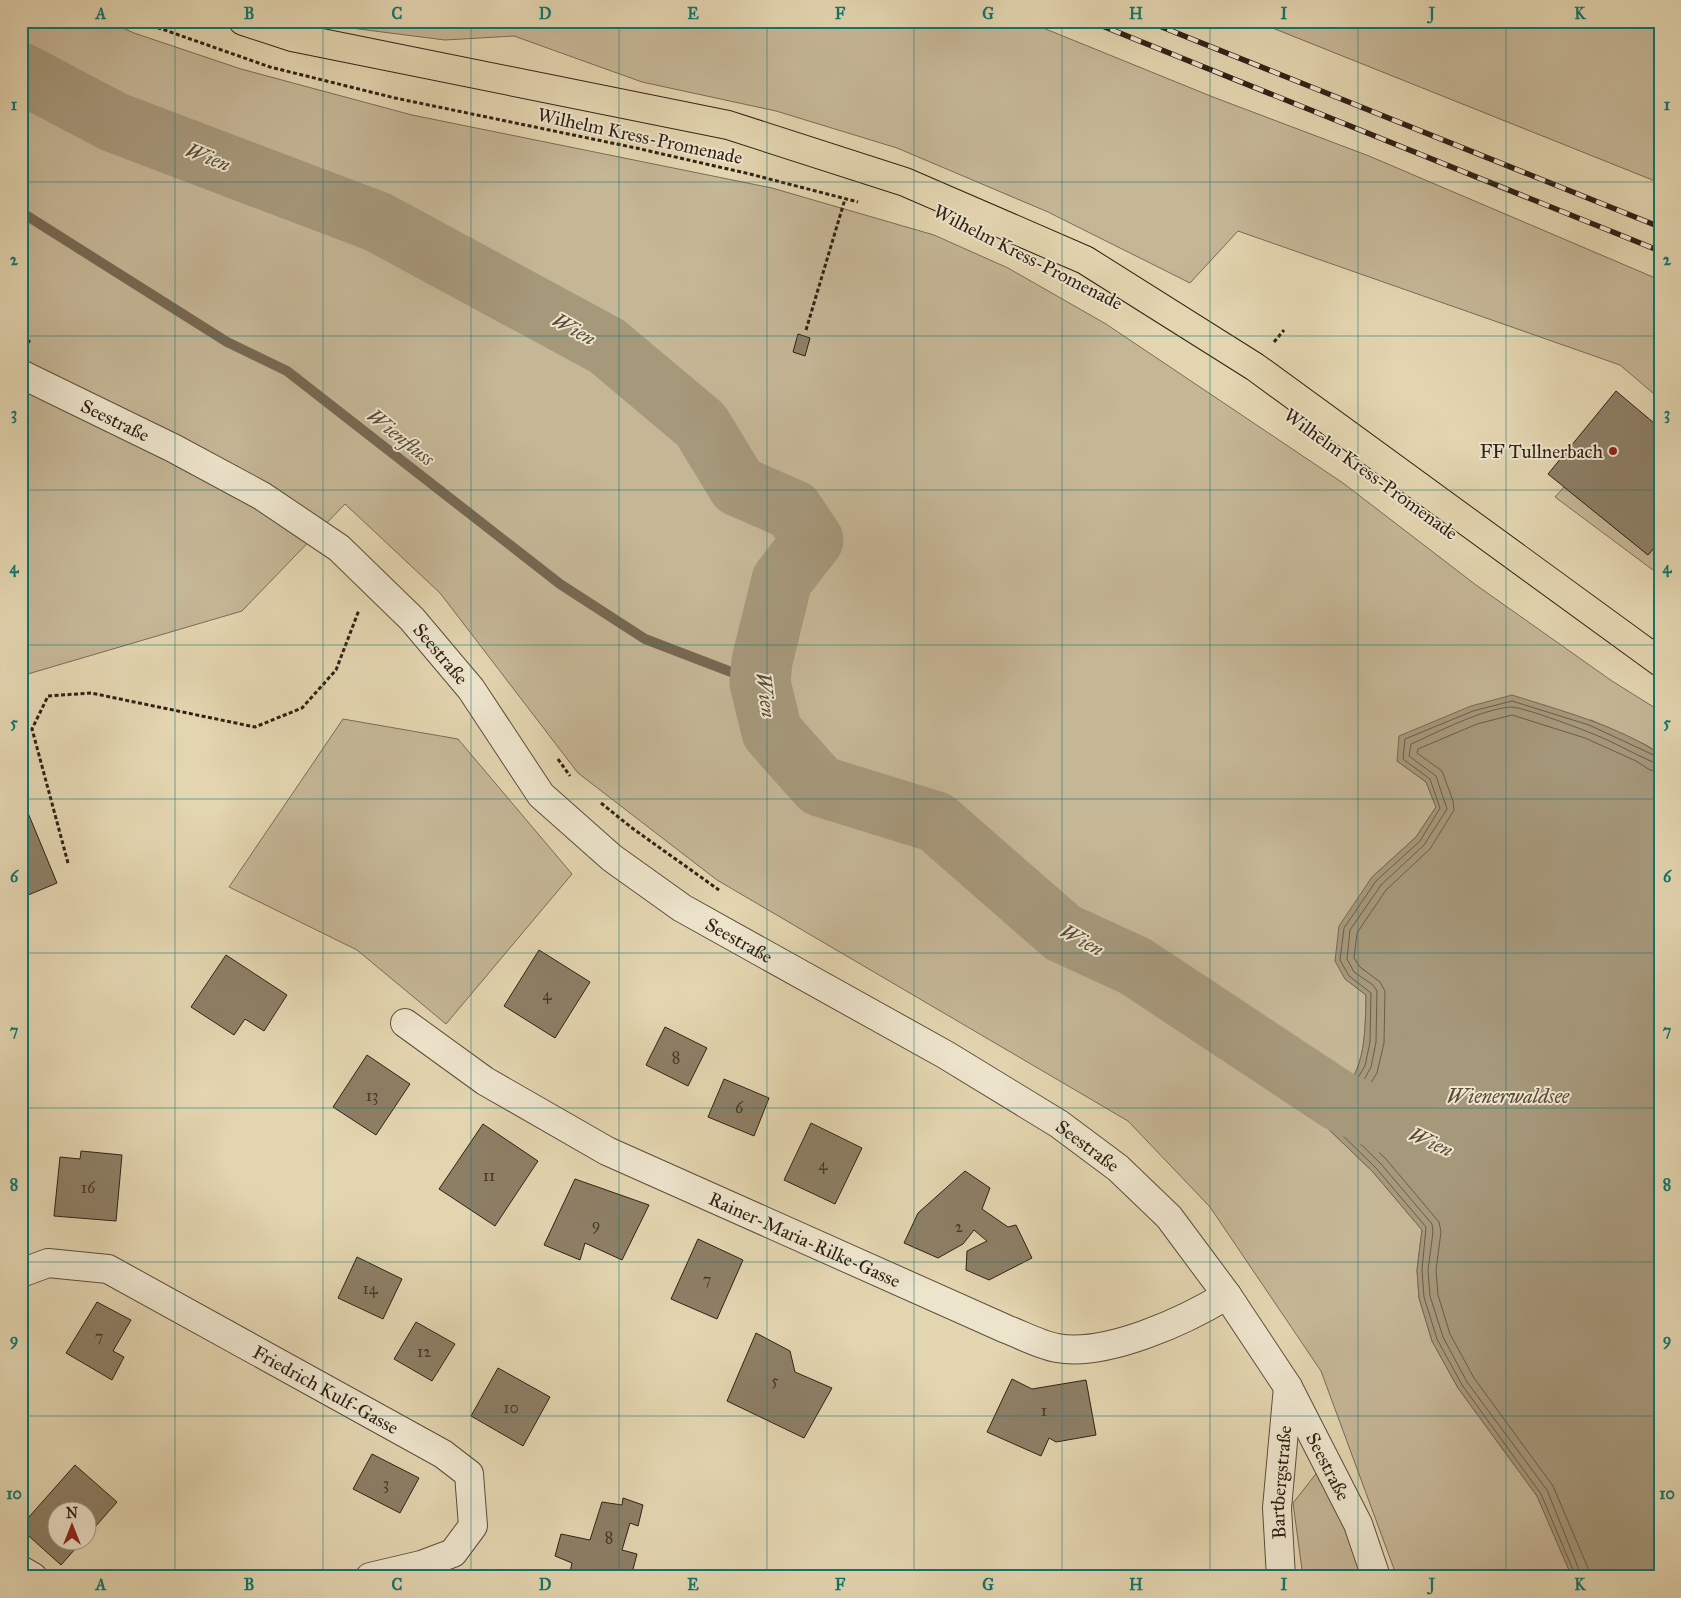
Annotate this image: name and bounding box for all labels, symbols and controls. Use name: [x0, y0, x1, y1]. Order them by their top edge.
text: A: [95, 4, 107, 23]
text: B: [244, 4, 254, 23]
text: C: [392, 4, 403, 23]
text: D: [539, 4, 552, 23]
text: E: [687, 4, 699, 23]
text: F: [835, 4, 846, 23]
text: G: [982, 4, 994, 23]
text: H: [1129, 4, 1143, 23]
text: I: [1281, 4, 1288, 23]
text: J: [1427, 4, 1436, 24]
text: K: [1574, 4, 1586, 23]
text: 1: [11, 95, 18, 114]
text: 1: [1664, 95, 1671, 114]
street label: Wilhelm Kress-Promenade: [535, 103, 745, 169]
water label: Wien: [183, 138, 234, 177]
street label: Wilhelm Kress-Promenade: [930, 199, 1126, 315]
text: 2: [10, 250, 19, 269]
text: 2: [1663, 250, 1672, 269]
water label: Wien: [548, 308, 600, 351]
street label: Seestraße: [77, 394, 153, 446]
water label: Wienfluss: [361, 403, 440, 473]
street label: Wilhelm Kress-Promenade: [1280, 403, 1462, 545]
text: 3: [11, 404, 17, 424]
text: 3: [1664, 404, 1670, 424]
place label: FF Tullnerbach: [1480, 440, 1603, 463]
marker: FF Tullnerbach: [1607, 445, 1619, 457]
text: 4: [10, 558, 20, 578]
text: 4: [1663, 558, 1673, 578]
street label: Seestraße: [409, 618, 474, 689]
water label: Wien: [751, 671, 781, 720]
text: 5: [10, 713, 18, 732]
text: 5: [1663, 713, 1671, 732]
text: 6: [10, 867, 19, 886]
text: 6: [1663, 867, 1672, 886]
street label: Seestraße: [702, 912, 777, 968]
water label: Wien: [1056, 919, 1108, 961]
house number: 4: [543, 985, 553, 1004]
text: 7: [10, 1021, 19, 1040]
text: 7: [1663, 1021, 1672, 1040]
house number: 8: [672, 1048, 680, 1067]
water label: Wienerwaldsee: [1447, 1084, 1570, 1108]
house number: 13: [366, 1086, 378, 1105]
house number: 6: [735, 1098, 744, 1117]
street label: Seestraße: [1052, 1114, 1124, 1177]
water label: Wien: [1405, 1122, 1457, 1162]
house number: 4: [819, 1155, 829, 1174]
house number: 11: [483, 1166, 495, 1185]
text: 8: [10, 1175, 18, 1194]
text: 8: [1663, 1175, 1671, 1194]
house number: 16: [81, 1178, 96, 1197]
street label: Rainer-Maria-Rilke-Gasse: [705, 1186, 904, 1292]
house number: 9: [592, 1215, 600, 1234]
house number: 2: [955, 1217, 963, 1236]
house number: 7: [703, 1270, 711, 1289]
house number: 14: [362, 1279, 379, 1298]
house number: 7: [95, 1327, 103, 1346]
text: 9: [10, 1330, 18, 1350]
text: 9: [1663, 1330, 1671, 1350]
street label: Friedrich Kulf-Gasse: [249, 1340, 403, 1439]
house number: 12: [417, 1342, 431, 1361]
house number: 5: [771, 1371, 779, 1390]
house number: 10: [503, 1398, 519, 1417]
house number: 1: [1041, 1401, 1047, 1420]
street label: Bartbergstraße: [1265, 1424, 1296, 1540]
street label: Seestraße: [1302, 1428, 1355, 1504]
house number: 3: [383, 1474, 389, 1493]
text: 10: [6, 1484, 22, 1503]
text: 10: [1659, 1484, 1675, 1503]
north arrow: [48, 1500, 98, 1550]
text: N: [66, 1505, 78, 1522]
house number: 8: [605, 1528, 613, 1547]
text: A: [95, 1575, 107, 1594]
text: B: [244, 1575, 254, 1594]
text: C: [392, 1575, 403, 1594]
text: D: [539, 1575, 552, 1594]
text: E: [687, 1575, 699, 1594]
text: F: [835, 1575, 846, 1594]
text: G: [982, 1575, 994, 1594]
text: H: [1129, 1575, 1143, 1594]
text: I: [1281, 1575, 1288, 1594]
text: J: [1427, 1575, 1436, 1595]
text: K: [1574, 1575, 1586, 1594]

